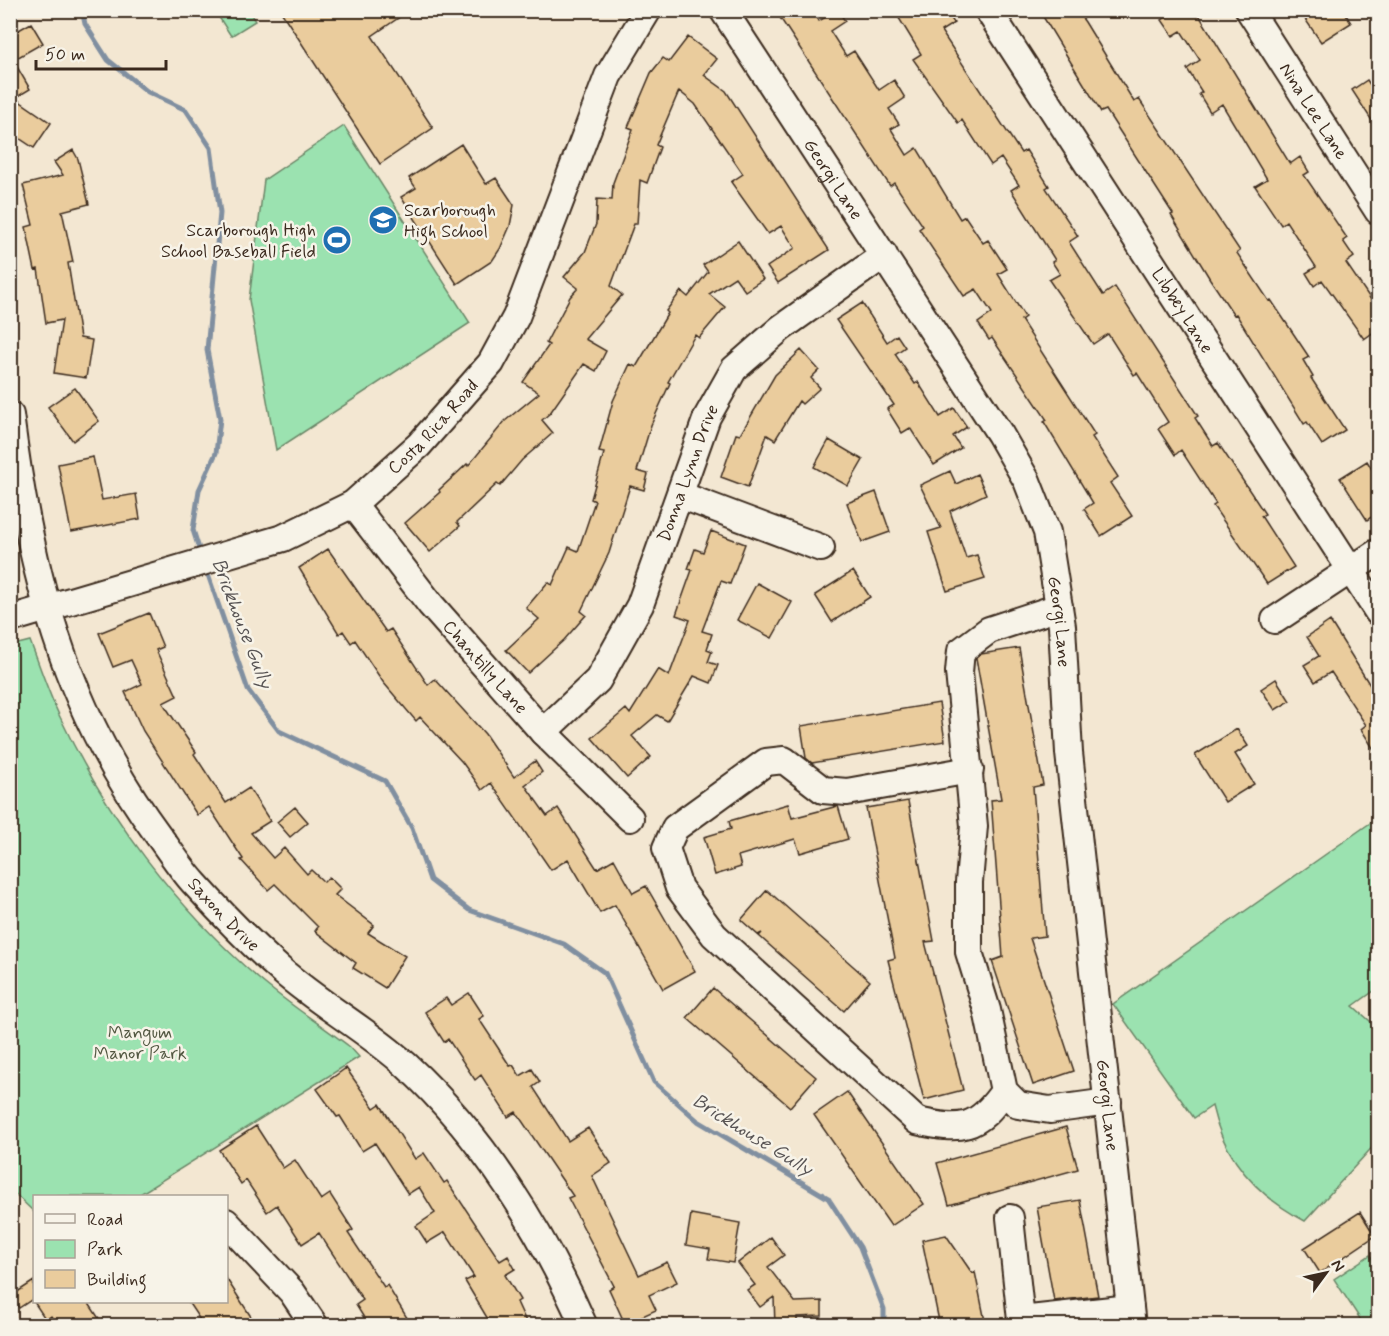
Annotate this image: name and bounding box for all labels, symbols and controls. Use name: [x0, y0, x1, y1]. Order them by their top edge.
scale bar: [36, 33, 166, 71]
text: 50 m: [45, 43, 85, 67]
street label: Nina Lee Lane: [1273, 59, 1353, 165]
street label: Georgi Lane: [797, 135, 868, 225]
place label: Scarborough High School: [404, 199, 496, 246]
school or university icon: Scarborough High School: [367, 204, 399, 236]
place label: Scarborough High School Baseball Field: [161, 219, 316, 264]
sports icon: Scarborough High School Baseball Field: [321, 224, 353, 256]
street label: Libbey Lane: [1145, 264, 1218, 358]
street label: Costa Rica Road: [383, 375, 484, 480]
street label: Donna Lynn Drive: [652, 400, 725, 545]
water label: Brickhouse Gully: [204, 555, 279, 694]
street label: Georgi Lane: [1041, 574, 1075, 668]
street label: Chantilly Lane: [437, 615, 533, 720]
street label: Saxon Drive: [182, 873, 265, 958]
park label: Mangum Manor Park: [93, 1021, 187, 1066]
street label: Georgi Lane: [1090, 1058, 1124, 1152]
water label: Brickhouse Gully: [687, 1088, 819, 1184]
legend: [33, 1195, 228, 1303]
text: Road: [87, 1208, 123, 1232]
text: Park: [87, 1238, 123, 1262]
north arrow: [1296, 1243, 1356, 1303]
text: N: [1326, 1255, 1349, 1276]
text: Building: [87, 1268, 147, 1294]

